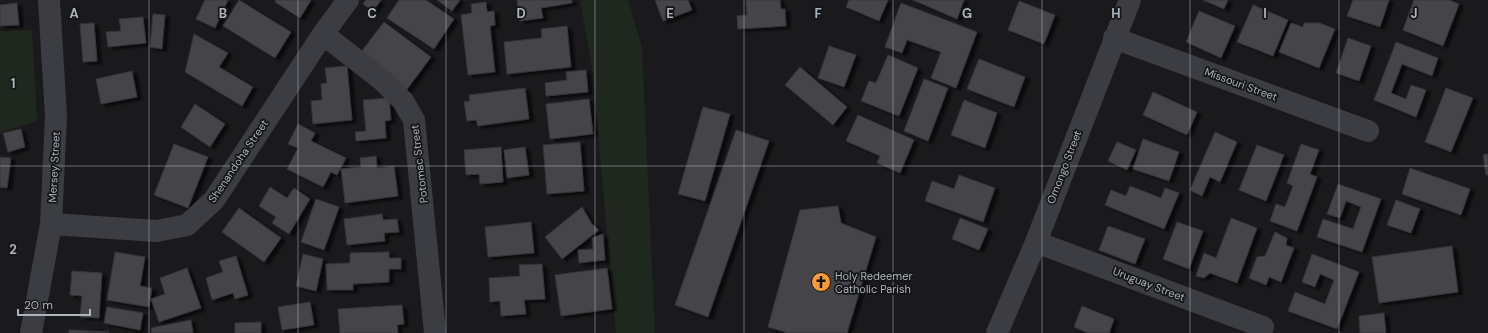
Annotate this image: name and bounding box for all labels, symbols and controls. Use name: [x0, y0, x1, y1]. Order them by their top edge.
text: A: [69, 5, 79, 22]
text: B: [219, 5, 227, 22]
text: C: [367, 5, 377, 22]
text: D: [516, 5, 526, 22]
text: E: [666, 5, 674, 22]
text: F: [814, 5, 822, 22]
text: G: [962, 5, 972, 22]
text: H: [1111, 5, 1121, 22]
text: I: [1263, 5, 1267, 22]
text: J: [1410, 5, 1418, 22]
street label: Missouri Street: [1203, 64, 1279, 104]
text: 1: [11, 75, 15, 92]
street label: Shenandoha Street: [205, 117, 271, 205]
street label: Potomac Street: [407, 124, 431, 204]
street label: Omongo Street: [1044, 128, 1084, 206]
street label: Mersey Street: [45, 131, 63, 203]
text: 2: [9, 241, 17, 258]
street label: Uruguay Street: [1111, 264, 1187, 304]
place label: Holy Redeemer Catholic Parish: [835, 269, 912, 296]
church icon: Holy Redeemer Catholic Parish: [810, 271, 832, 293]
scale bar: [18, 291, 90, 317]
text: 20 m: [24, 297, 53, 313]

